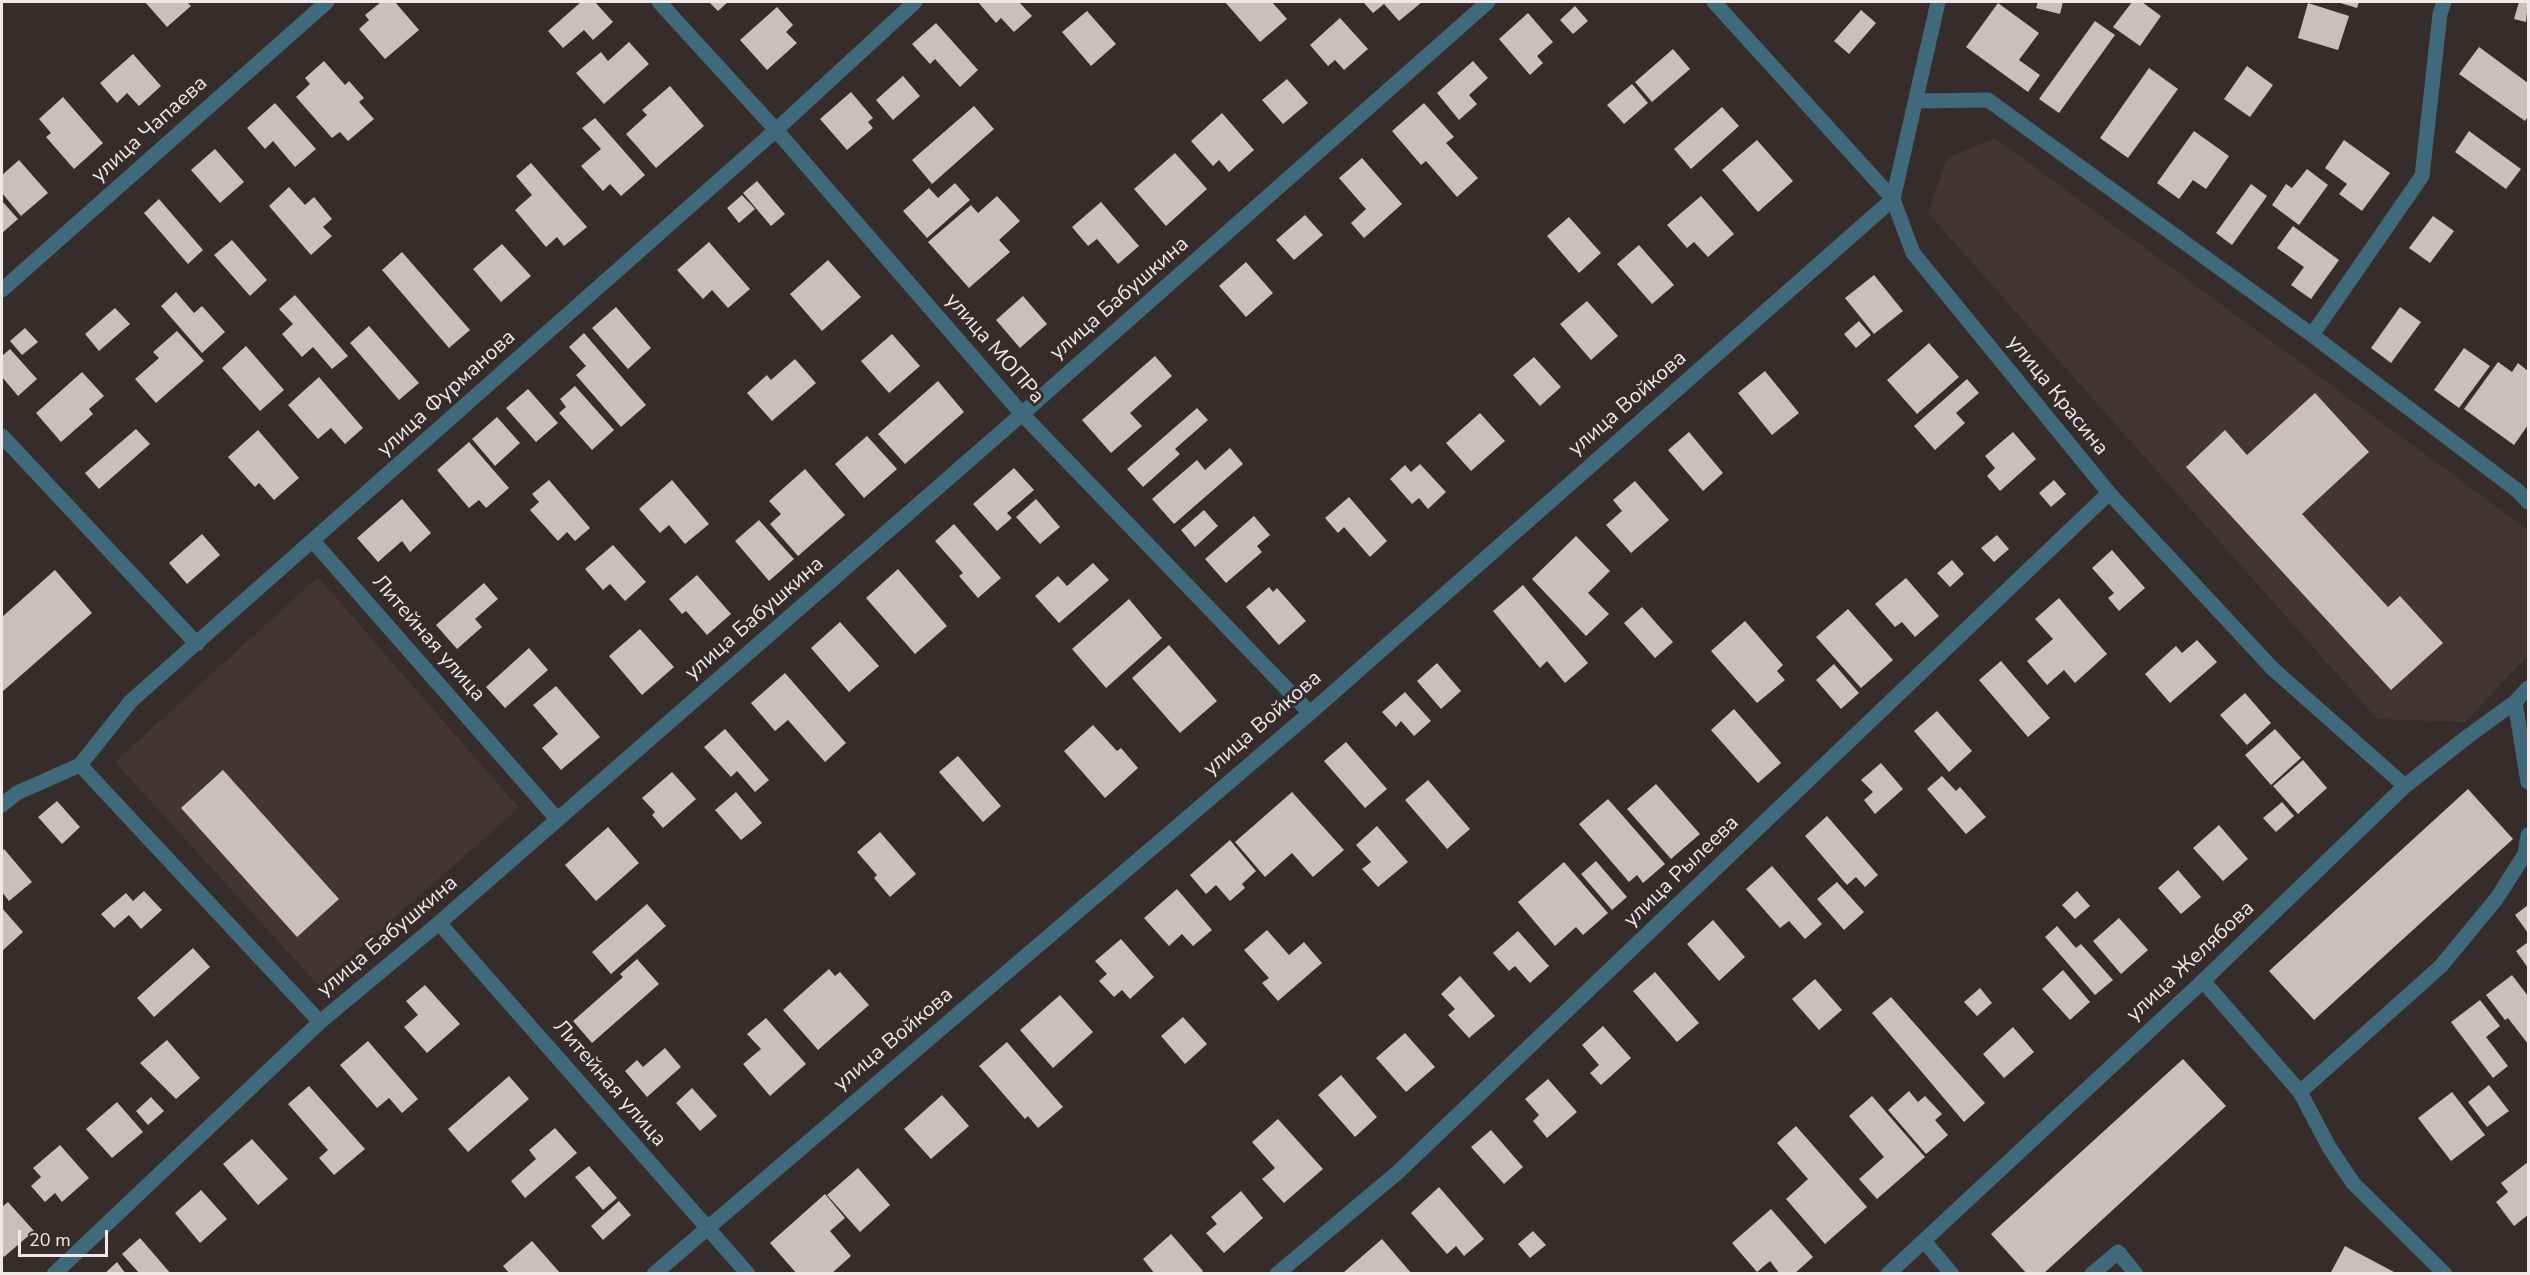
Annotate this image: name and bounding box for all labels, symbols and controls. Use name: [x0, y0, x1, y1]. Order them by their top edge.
street label: улица Чапаева: [87, 71, 213, 189]
street label: улица Бабушкина: [1045, 232, 1195, 366]
street label: улица МОПРа: [939, 289, 1049, 409]
street label: улица Фурманова: [373, 325, 521, 463]
street label: улица Красина: [2001, 331, 2113, 461]
street label: улица Войкова: [1564, 346, 1692, 462]
street label: улица Бабушкина: [680, 552, 830, 686]
street label: Литейная улица: [366, 570, 490, 708]
street label: улица Войкова: [1199, 666, 1327, 782]
street label: улица Рылеева: [1619, 811, 1745, 933]
street label: улица Бабушкина: [313, 871, 463, 1003]
street label: улица Желябова: [2122, 896, 2260, 1028]
street label: улица Войкова: [829, 983, 959, 1097]
street label: Литейная улица: [547, 1015, 671, 1153]
scale bar: [21, 1218, 111, 1256]
text: 20 m: [29, 1228, 71, 1252]

